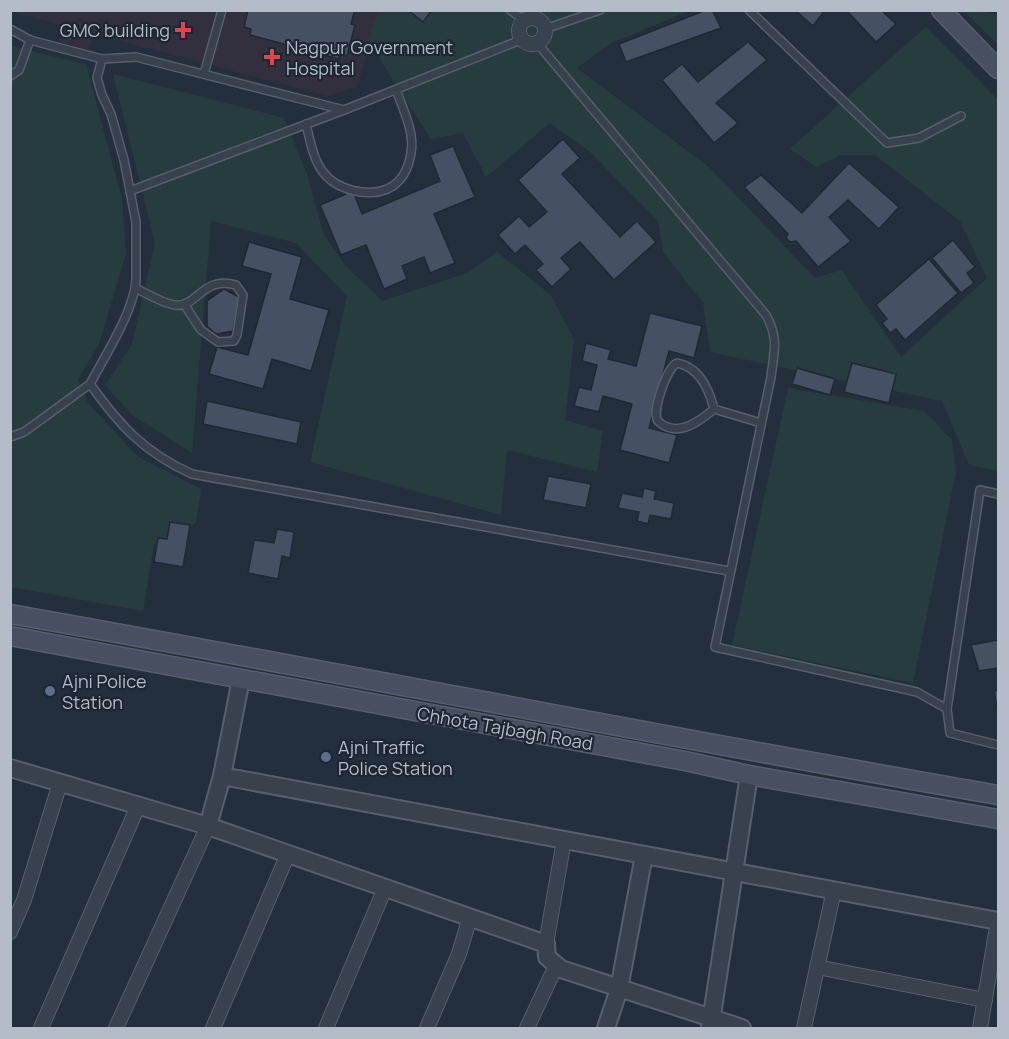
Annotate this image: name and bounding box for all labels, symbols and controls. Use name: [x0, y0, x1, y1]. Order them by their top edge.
place label: GMC building: [60, 18, 170, 42]
marker: GMC building: [174, 21, 192, 39]
place label: Nagpur Government Hospital: [286, 35, 453, 80]
marker: Nagpur Government Hospital: [263, 48, 281, 66]
place label: Ajni Police Station: [62, 669, 147, 714]
marker: Ajni Police Station: [43, 684, 57, 698]
street label: Chhota Tajbagh Road: [415, 701, 595, 755]
place label: Ajni Traffic Police Station: [338, 735, 453, 780]
marker: Ajni Traffic Police Station: [319, 750, 333, 764]

